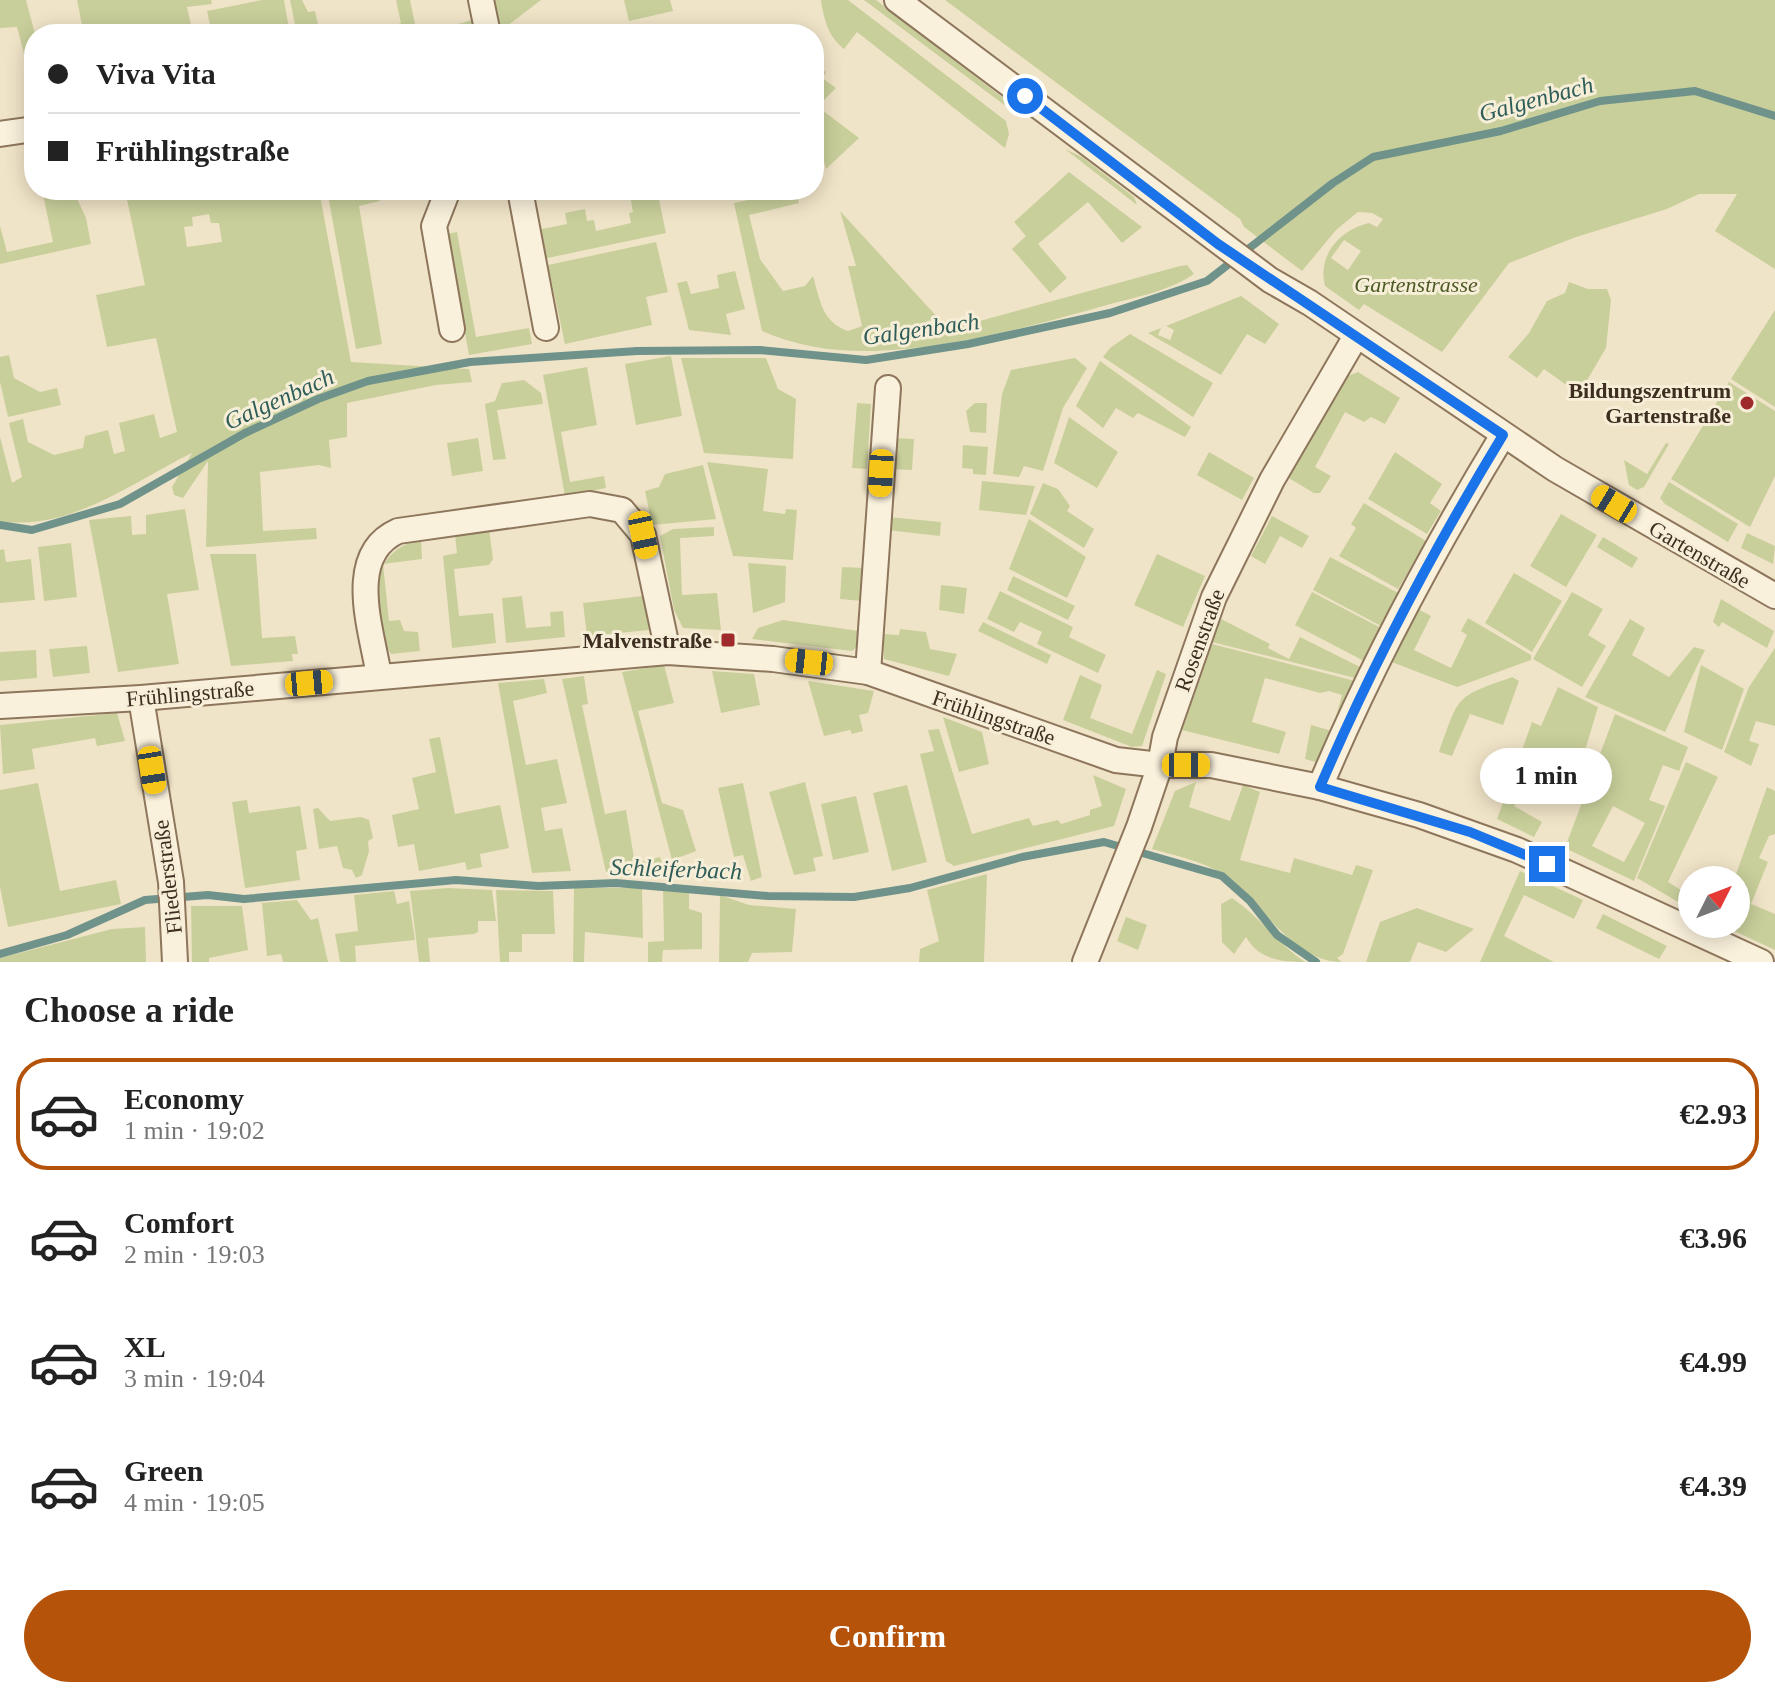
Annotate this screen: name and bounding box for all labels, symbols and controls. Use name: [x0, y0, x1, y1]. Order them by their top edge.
text: Viva Vita: [96, 57, 216, 90]
water label: Galgenbach: [1476, 71, 1596, 127]
route start: [1007, 78, 1043, 114]
text: Frühlingstraße: [96, 134, 289, 167]
park label: Gartenstrasse: [1354, 272, 1478, 297]
water label: Galgenbach: [861, 308, 981, 350]
water label: Galgenbach: [220, 363, 338, 435]
place label: Bildungszentrum Gartenstraße: [1568, 378, 1731, 428]
marker: Bildungszentrum Gartenstraße: [1738, 394, 1756, 412]
car: [868, 448, 894, 498]
car: [1587, 481, 1641, 527]
car: [626, 509, 660, 561]
street label: Gartenstraße: [1645, 516, 1755, 593]
street label: Rosenstraße: [1169, 585, 1230, 695]
place label: Malvenstraße: [582, 628, 712, 653]
marker: Malvenstraße: [719, 631, 737, 649]
car: [784, 648, 834, 676]
car: [284, 669, 334, 697]
street label: Frühlingstraße: [125, 675, 255, 712]
street label: Frühlingstraße: [929, 685, 1059, 750]
car: [136, 744, 168, 796]
callout: 1 min: [1481, 748, 1613, 804]
car: [1162, 753, 1210, 777]
text: 1 min: [1515, 761, 1577, 790]
street label: Fliederstraße: [148, 818, 187, 935]
route end: [1529, 846, 1565, 882]
water label: Schleiferbach: [610, 854, 742, 884]
north arrow: [1678, 866, 1750, 938]
map controls: [1678, 866, 1750, 938]
text: Choose a ride: [24, 990, 234, 1030]
icon: car: [28, 1078, 100, 1150]
text: Economy: [124, 1082, 244, 1115]
text: €2.93: [1680, 1097, 1747, 1130]
text: 1 min · 19:02: [124, 1116, 265, 1145]
icon: car: [28, 1202, 100, 1274]
text: Comfort: [124, 1206, 234, 1239]
text: €3.96: [1680, 1221, 1747, 1254]
text: 2 min · 19:03: [124, 1240, 265, 1269]
icon: car: [28, 1326, 100, 1398]
text: XL: [124, 1330, 166, 1363]
text: €4.99: [1680, 1345, 1747, 1378]
text: 3 min · 19:04: [124, 1364, 265, 1393]
icon: car: [28, 1450, 100, 1522]
text: Green: [124, 1454, 203, 1487]
text: €4.39: [1680, 1469, 1747, 1502]
text: 4 min · 19:05: [124, 1488, 265, 1517]
button: Confirm: [24, 1590, 1751, 1682]

